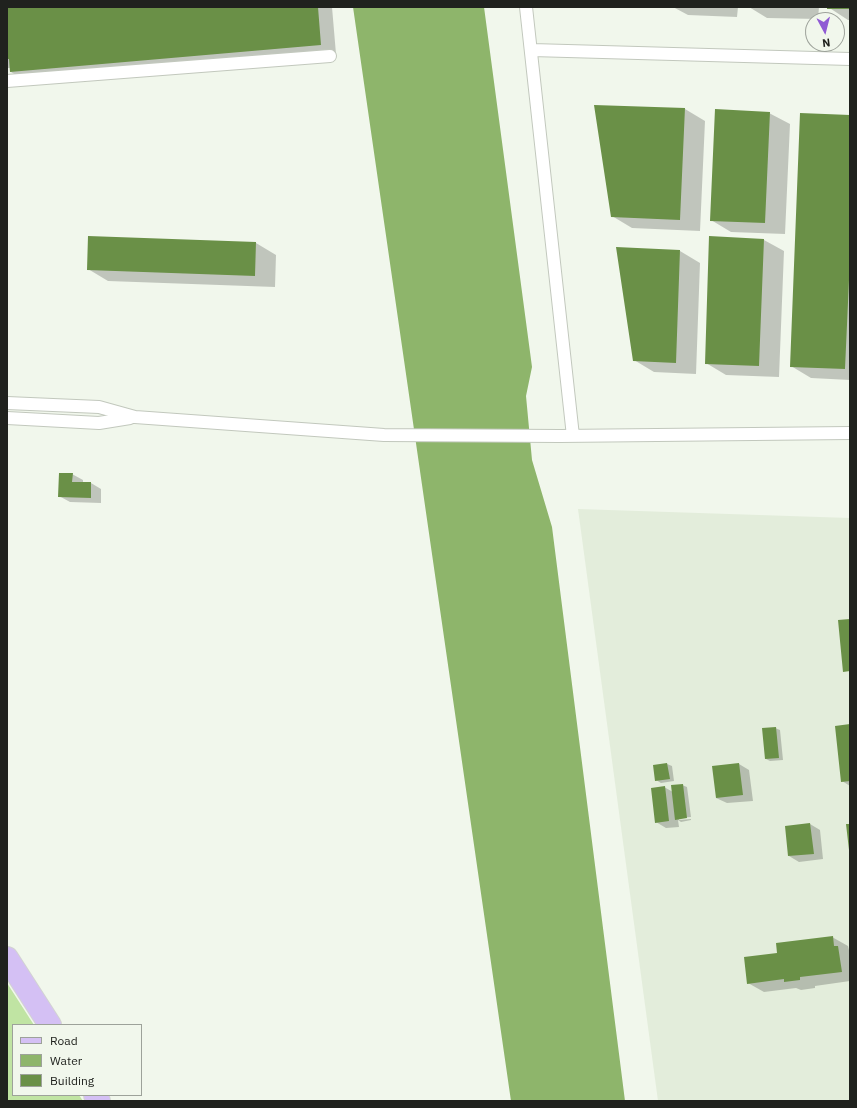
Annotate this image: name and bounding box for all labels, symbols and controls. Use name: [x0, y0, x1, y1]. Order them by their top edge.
north arrow: [805, 12, 845, 52]
text: N: [822, 35, 831, 50]
legend: [12, 1024, 142, 1096]
text: Road: [50, 1033, 78, 1048]
text: Water: [50, 1053, 82, 1068]
text: Building: [50, 1073, 94, 1088]

